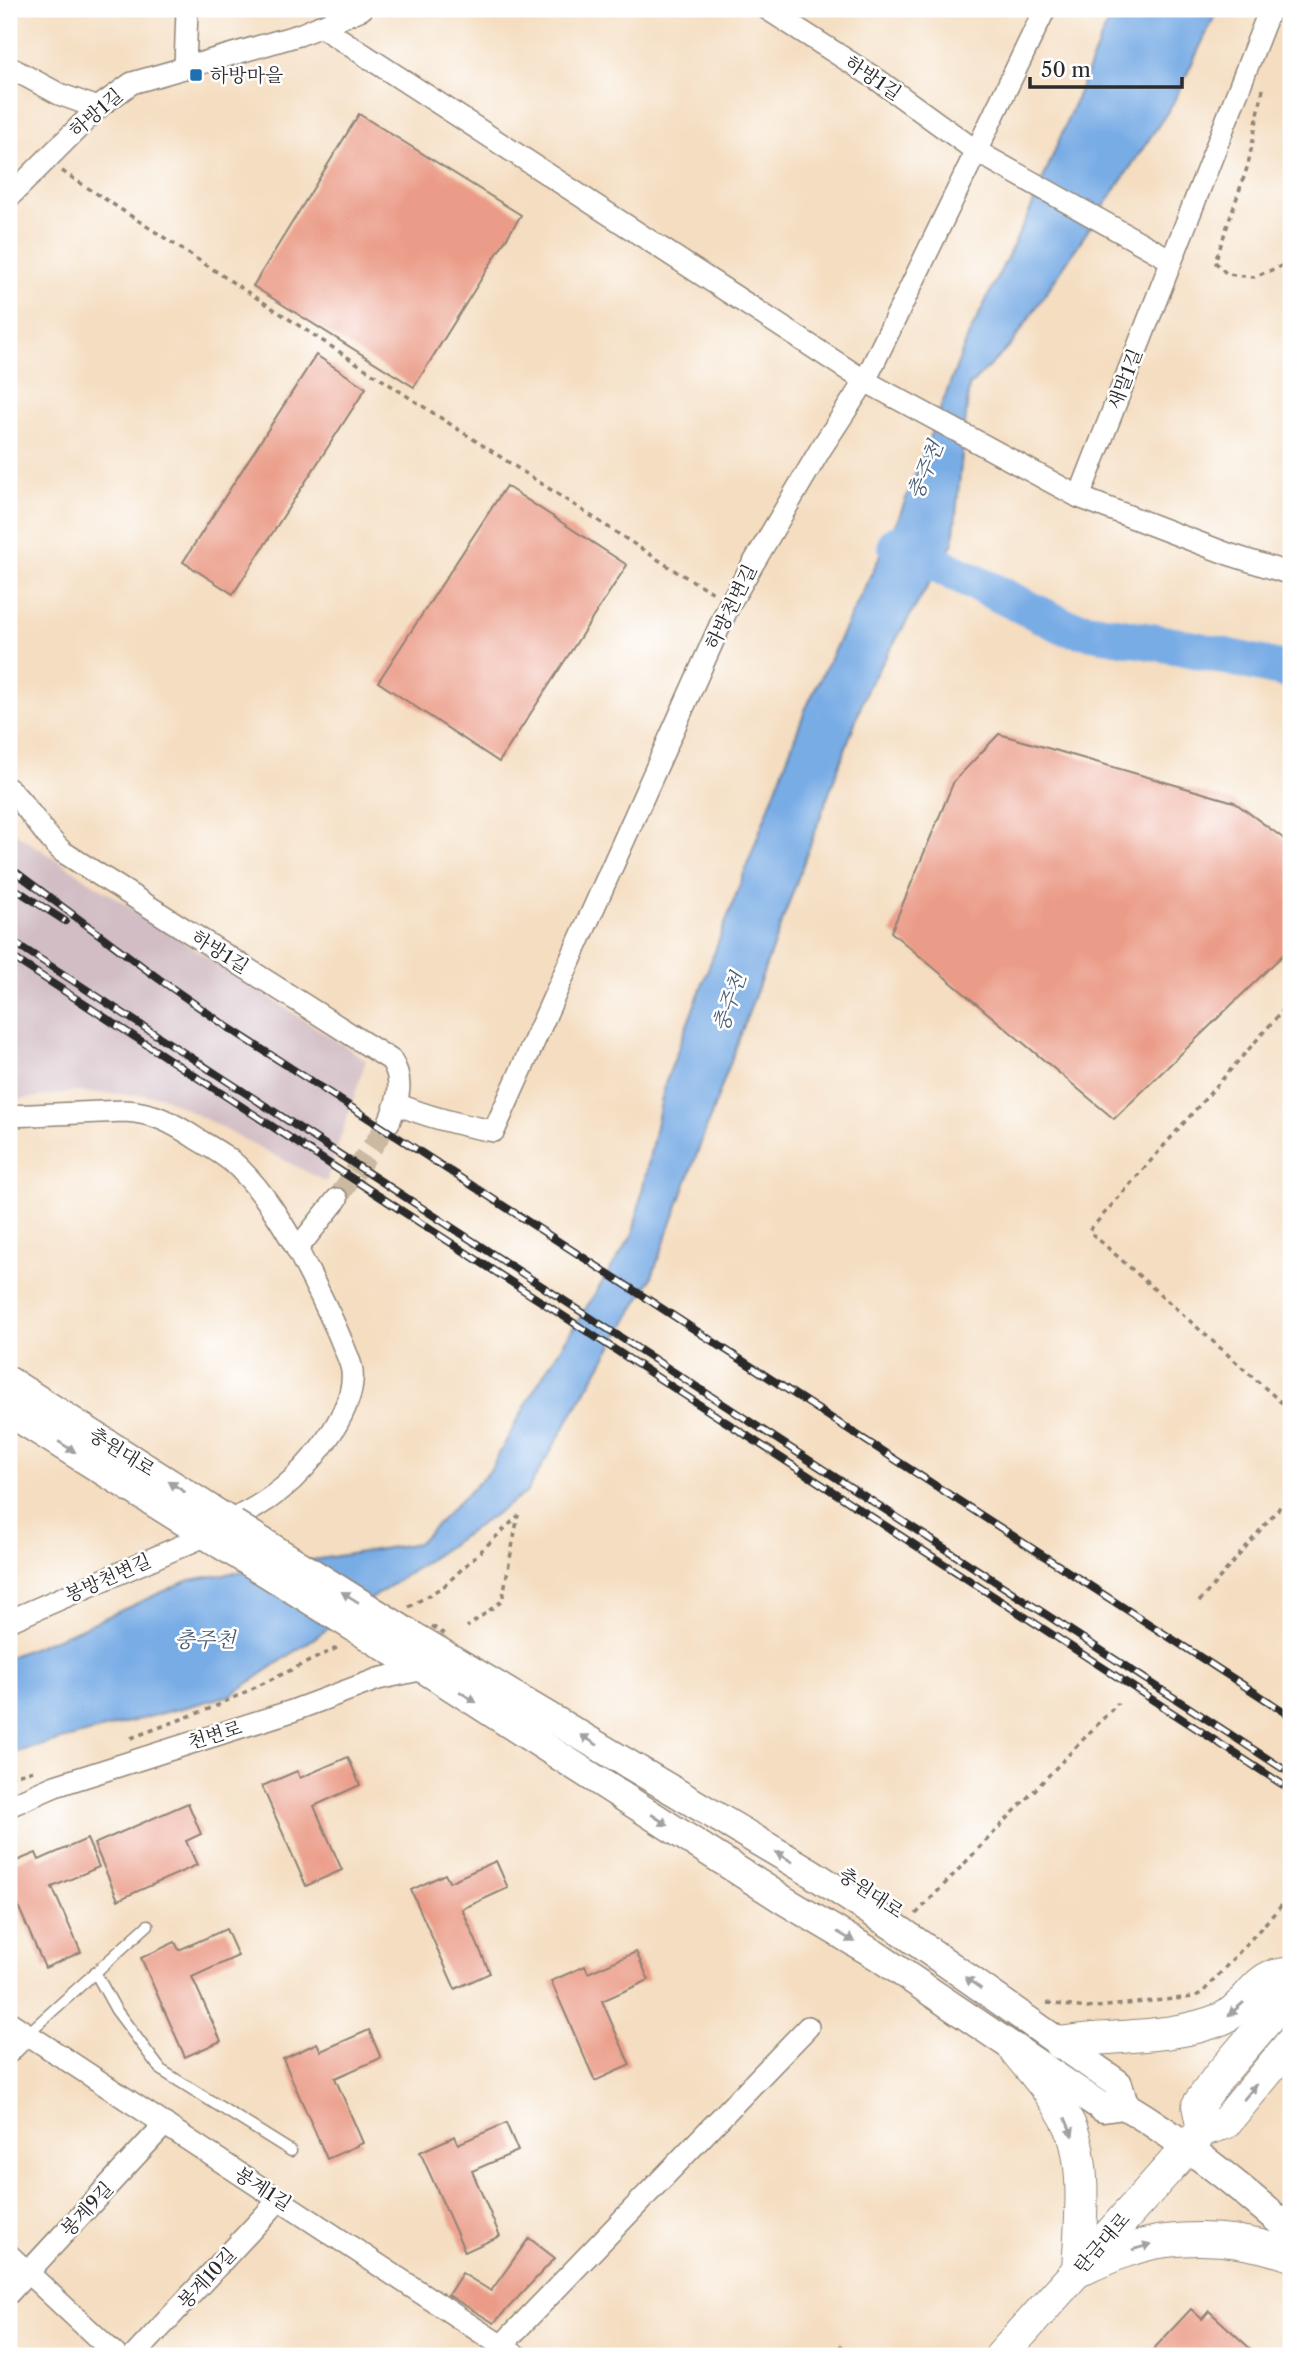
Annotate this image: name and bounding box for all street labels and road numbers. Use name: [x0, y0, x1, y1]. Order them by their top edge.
street label: 하방1길: [840, 51, 906, 105]
street label: 하방1길: [65, 84, 127, 142]
street label: 새말1길: [1103, 345, 1147, 413]
street label: 하방천변길: [701, 561, 761, 653]
street label: 하방1길: [187, 926, 253, 978]
street label: 충원대로: [85, 1423, 159, 1481]
street label: 봉방천변길: [61, 1549, 155, 1607]
street label: 천변로: [185, 1716, 245, 1754]
street label: 충원대로: [834, 1863, 908, 1923]
street label: 봉계1길: [230, 2162, 296, 2216]
street label: 봉계9길: [56, 2177, 118, 2241]
street label: 탄금대로: [1069, 2208, 1135, 2278]
street label: 봉계10길: [173, 2243, 241, 2313]

